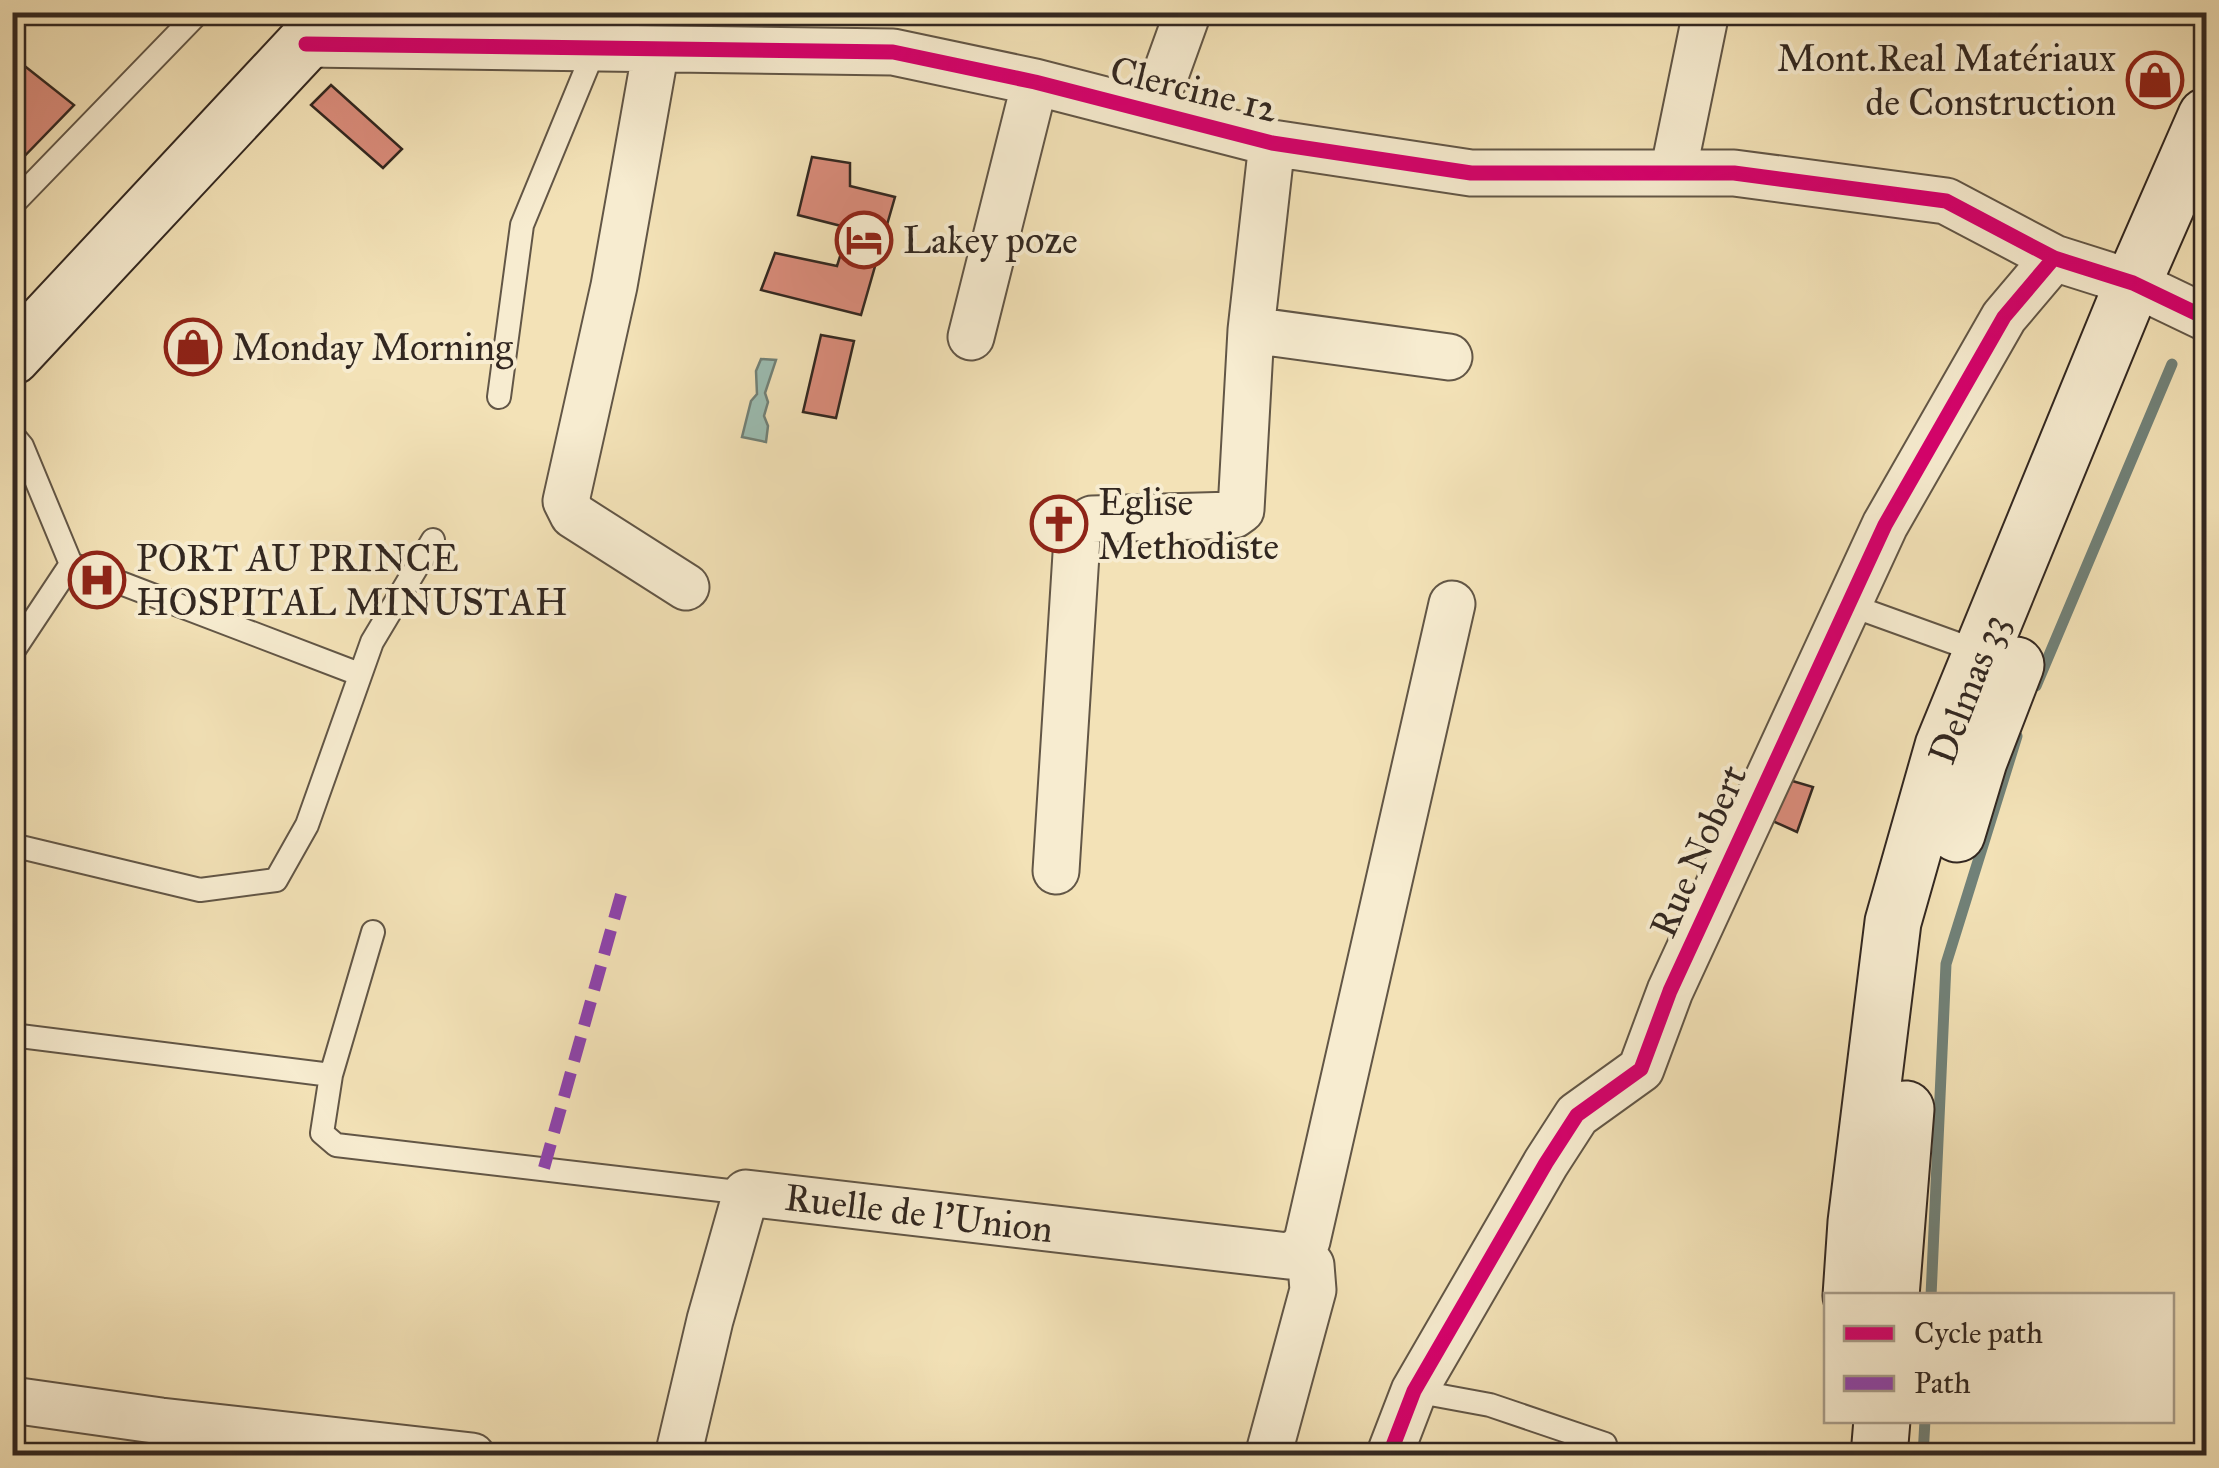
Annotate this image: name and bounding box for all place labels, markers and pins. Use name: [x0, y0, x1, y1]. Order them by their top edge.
place label: Mont.Real Matériaux de Construction: [1777, 35, 2116, 125]
shop icon: Mont.Real Matériaux de Construction: [2125, 50, 2185, 110]
hotel icon: Lakey poze: [834, 210, 894, 270]
place label: Lakey poze: [903, 217, 1078, 263]
shop icon: Monday Morning: [163, 317, 223, 377]
place label: Monday Morning: [232, 324, 513, 370]
place label: Eglise Methodiste: [1098, 479, 1279, 569]
church icon: Eglise Methodiste: [1029, 494, 1089, 554]
place label: PORT AU PRINCE HOSPITAL MINUSTAH: [136, 535, 568, 625]
hospital icon: PORT AU PRINCE HOSPITAL MINUSTAH: [67, 550, 127, 610]

